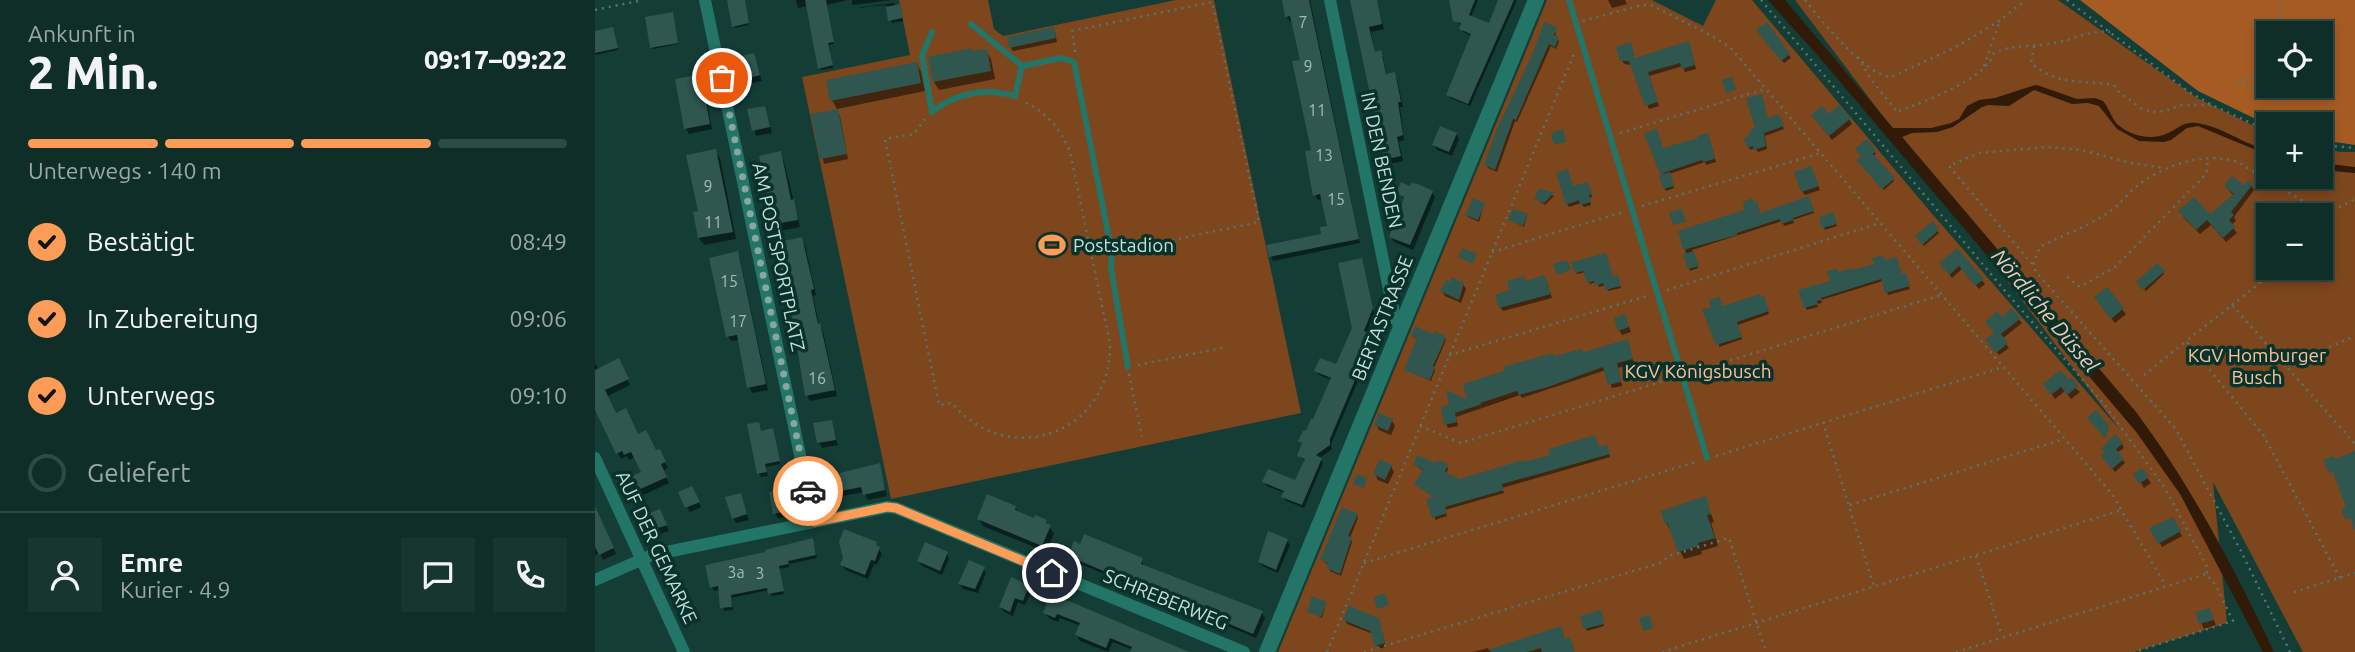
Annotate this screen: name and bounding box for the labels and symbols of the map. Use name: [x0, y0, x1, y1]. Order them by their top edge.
house number: 7: [1298, 13, 1308, 31]
pin: [692, 48, 752, 108]
house number: 9: [1303, 57, 1313, 75]
street label: IN DEN BENDEN: [1357, 90, 1407, 230]
house number: 11: [1308, 101, 1326, 119]
house number: 13: [1315, 146, 1333, 164]
street label: AM POSTSPORTPLATZ: [748, 161, 810, 354]
house number: 9: [703, 177, 713, 195]
house number: 15: [1327, 190, 1345, 208]
house number: 11: [704, 213, 722, 231]
sports icon: Poststadion: [1037, 230, 1067, 260]
place label: Poststadion: [1073, 234, 1174, 256]
water label: Nördliche Düssel: [1987, 244, 2104, 377]
street label: BERTASTRASSE: [1347, 252, 1417, 384]
house number: 15: [720, 272, 738, 290]
house number: 17: [729, 312, 747, 330]
park label: KGV Homburger Busch: [2188, 344, 2326, 388]
park label: KGV Königsbusch: [1625, 360, 1772, 382]
house number: 16: [808, 369, 826, 387]
courier: [773, 456, 843, 526]
street label: AUF DER GEMARKE: [612, 467, 702, 627]
pin: [1022, 543, 1082, 603]
house number: 3a: [727, 563, 745, 581]
house number: 3: [755, 564, 765, 582]
street label: SCHREBERWEG: [1100, 564, 1232, 634]

